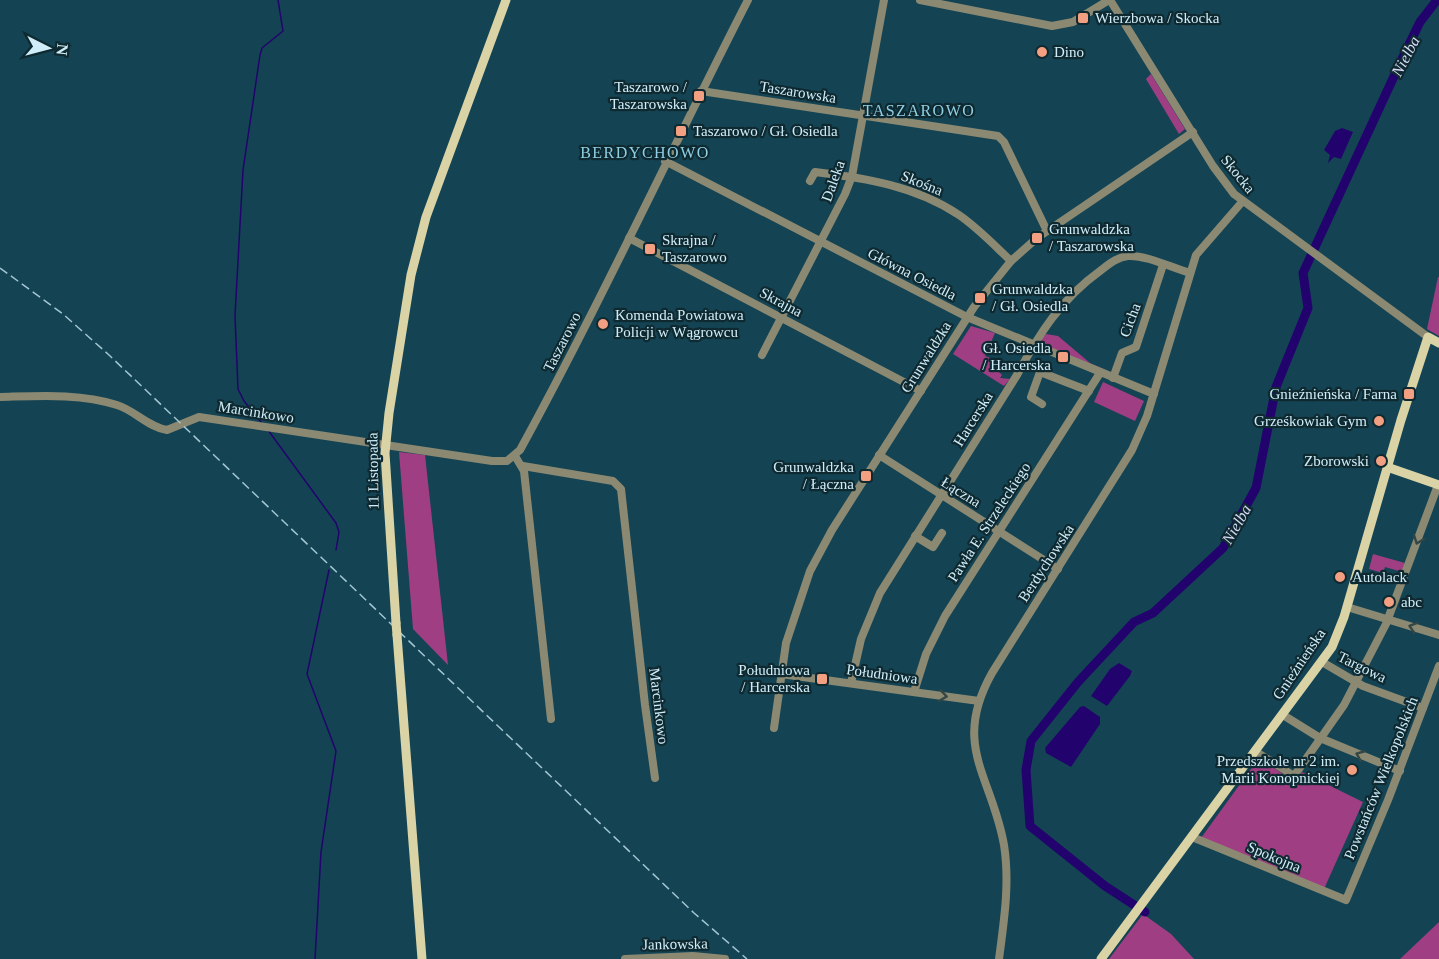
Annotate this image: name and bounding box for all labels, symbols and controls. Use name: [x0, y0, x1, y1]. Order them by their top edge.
place label: Wierzbowa / Skocka: [1095, 10, 1220, 26]
marker: Wierzbowa / Skocka: [1076, 11, 1090, 25]
north arrow: [18, 18, 78, 78]
water label: Nielba: [1387, 33, 1423, 80]
text: N: [53, 43, 71, 57]
place label: Dino: [1054, 44, 1084, 60]
marker: Dino: [1035, 45, 1049, 59]
street label: Taszarowska: [759, 78, 838, 106]
place label: Taszarowo / Taszarowska: [610, 79, 688, 112]
marker: Taszarowo / Taszarowska: [692, 89, 706, 103]
district label: TASZAROWO: [863, 102, 975, 119]
place label: Taszarowo / Gł. Osiedla: [693, 123, 838, 139]
marker: Taszarowo / Gł. Osiedla: [674, 124, 688, 138]
district label: BERDYCHOWO: [580, 144, 710, 161]
street label: Skocka: [1218, 152, 1258, 196]
street label: Daleka: [818, 158, 848, 204]
street label: Skośna: [899, 167, 945, 199]
place label: Grunwaldzka / Taszarowska: [1049, 221, 1134, 254]
marker: Grunwaldzka / Taszarowska: [1030, 231, 1044, 245]
place label: Skrajna / Taszarowo: [662, 232, 727, 265]
marker: Skrajna / Taszarowo: [643, 242, 657, 256]
street label: Główna Osiedla: [865, 245, 959, 303]
place label: Grunwaldzka / Gł. Osiedla: [992, 281, 1073, 314]
street label: Skrajna: [757, 284, 805, 320]
marker: Grunwaldzka / Gł. Osiedla: [973, 291, 987, 305]
street label: Cicha: [1116, 300, 1144, 339]
place label: Komenda Powiatowa Policji w Wągrowcu: [615, 307, 744, 340]
street label: Taszarowo: [540, 310, 584, 374]
marker: Komenda Powiatowa Policji w Wągrowcu: [596, 317, 610, 331]
street label: Grunwaldzka: [898, 318, 954, 396]
place label: Gł. Osiedla / Harcerska: [982, 340, 1051, 373]
marker: Gł. Osiedla / Harcerska: [1056, 350, 1070, 364]
place label: Gnieźnieńska / Farna: [1270, 386, 1397, 402]
marker: Gnieźnieńska / Farna: [1402, 387, 1416, 401]
street label: Harcerska: [950, 389, 996, 449]
street label: Marcinkowo: [217, 398, 295, 426]
place label: Grześkowiak Gym: [1254, 413, 1367, 429]
marker: Grześkowiak Gym: [1372, 414, 1386, 428]
street label: 11 Listopada: [364, 432, 382, 510]
place label: Zborowski: [1304, 453, 1369, 469]
marker: Zborowski: [1374, 454, 1388, 468]
place label: Grunwaldzka / Łączna: [773, 459, 854, 492]
street label: Pawła E. Strzeleckiego: [945, 459, 1033, 585]
marker: Grunwaldzka / Łączna: [859, 469, 873, 483]
street label: Łączna: [938, 474, 984, 510]
water label: Nielba: [1218, 502, 1254, 548]
street label: Berdychowska: [1015, 521, 1077, 605]
one-way arrow: [1412, 534, 1425, 544]
place label: Autolack: [1352, 569, 1407, 585]
marker: Autolack: [1333, 570, 1347, 584]
place label: abc: [1401, 594, 1422, 610]
marker: abc: [1382, 595, 1396, 609]
one-way arrow: [1409, 622, 1419, 634]
street label: Gnieźnieńska: [1270, 625, 1329, 702]
street label: Targowa: [1335, 648, 1389, 686]
street label: Południowa: [845, 661, 919, 687]
place label: Południowa / Harcerska: [738, 662, 810, 695]
street label: Marcinkowo: [646, 667, 672, 745]
marker: Południowa / Harcerska: [815, 672, 829, 686]
one-way arrow: [938, 689, 948, 701]
street label: Powstańców Wielkopolskich: [1341, 694, 1421, 862]
one-way arrow: [1355, 750, 1366, 762]
place label: Przedszkole nr 2 im. Marii Konopnickiej: [1217, 753, 1340, 786]
marker: Przedszkole nr 2 im. Marii Konopnickiej: [1345, 763, 1359, 777]
street label: Spokojna: [1245, 839, 1304, 876]
street label: Jankowska: [642, 935, 708, 953]

